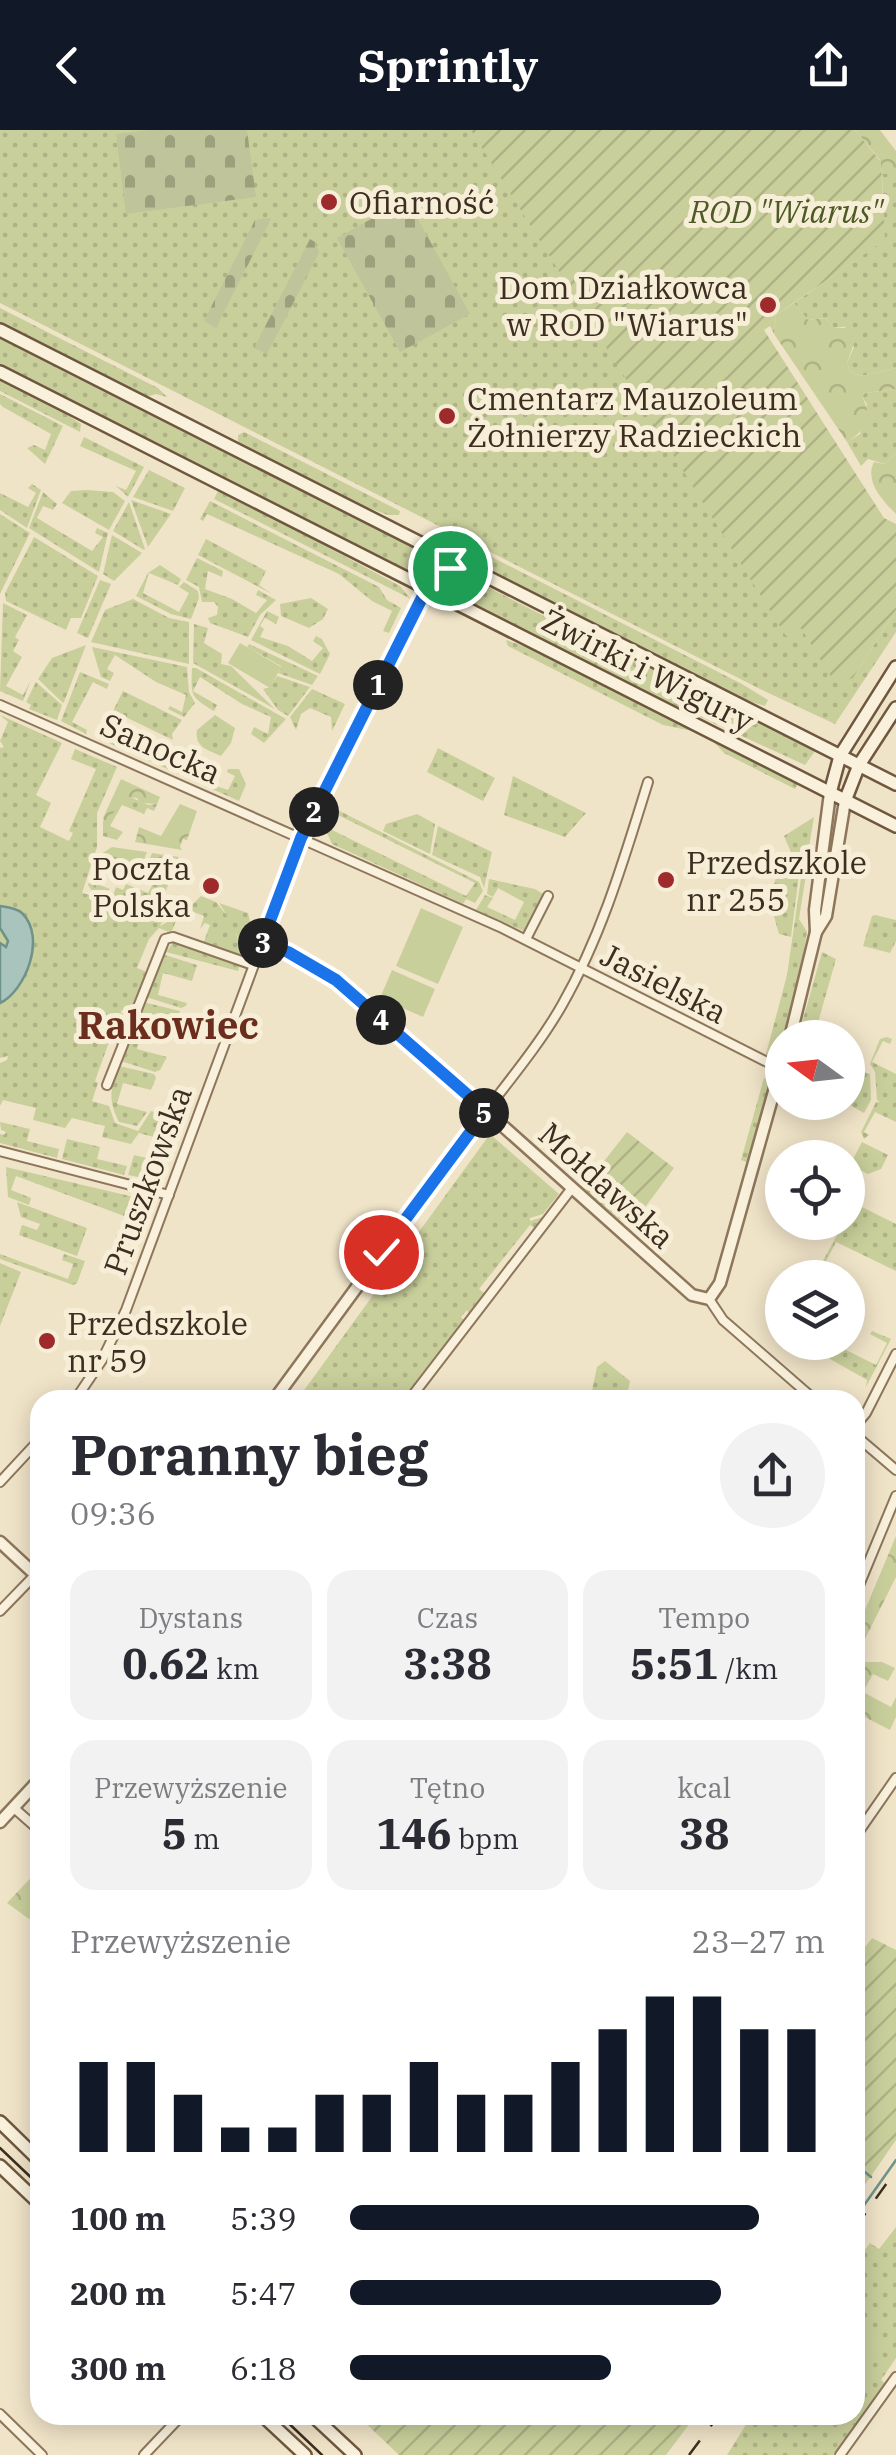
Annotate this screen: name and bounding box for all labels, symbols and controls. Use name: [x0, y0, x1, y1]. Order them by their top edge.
text: Sprintly: [358, 36, 538, 94]
icon: back: [40, 38, 95, 93]
icon: share: [801, 38, 856, 93]
place label: Ofiarność: [349, 181, 494, 223]
park label: ROD "Wiarus": [688, 190, 885, 232]
marker: Ofiarność: [318, 191, 340, 213]
place label: Dom Działkowca w ROD "Wiarus": [499, 266, 748, 345]
marker: Dom Działkowca w ROD "Wiarus": [757, 294, 779, 316]
place label: Cmentarz Mauzoleum Żołnierzy Radzieckich: [467, 377, 801, 456]
marker: Cmentarz Mauzoleum Żołnierzy Radzieckich: [436, 405, 458, 427]
pin: [408, 526, 493, 611]
icon: arrive: [423, 541, 478, 596]
street label: Żwirki i Wigury: [535, 598, 762, 742]
pin: 1: [353, 660, 403, 710]
text: 1: [370, 666, 386, 703]
street label: Sanocka: [94, 703, 228, 793]
pin: 2: [289, 787, 339, 837]
text: 2: [306, 793, 322, 830]
place label: Przedszkole nr 255: [686, 841, 867, 920]
place label: Poczta Polska: [92, 847, 191, 926]
marker: Przedszkole nr 255: [655, 869, 677, 891]
marker: Poczta Polska: [200, 875, 222, 897]
pin: 3: [238, 918, 288, 968]
text: 3: [255, 924, 271, 961]
street label: Jasielska: [594, 933, 734, 1033]
pin: 4: [356, 995, 406, 1045]
district label: Rakowiec: [77, 1000, 259, 1049]
text: 4: [373, 1001, 389, 1038]
north arrow: [765, 1020, 865, 1120]
map controls: [765, 1020, 865, 1360]
street label: Pruszkowska: [93, 1080, 201, 1280]
pin: 5: [459, 1088, 509, 1138]
text: 5: [476, 1094, 492, 1131]
street label: Mołdawska: [530, 1113, 684, 1257]
button: locate: [765, 1140, 865, 1240]
pin: [339, 1210, 424, 1295]
icon: check: [354, 1225, 409, 1280]
button: layers: [765, 1260, 865, 1360]
place label: Przedszkole nr 59: [67, 1302, 248, 1381]
marker: Przedszkole nr 59: [36, 1330, 58, 1352]
text: Poranny bieg: [70, 1419, 429, 1490]
button: share: [720, 1423, 825, 1528]
text: 09:36: [70, 1492, 156, 1534]
text: Dystans: [138, 1599, 243, 1636]
text: Czas: [417, 1599, 478, 1636]
text: Tempo: [658, 1599, 750, 1636]
text: 0.62: [122, 1636, 210, 1691]
text: 3:38: [403, 1636, 492, 1691]
text: 5:51: [630, 1636, 718, 1691]
text: km: [210, 1650, 259, 1687]
text: /km: [718, 1650, 778, 1687]
text: Przewyższenie: [94, 1769, 288, 1806]
text: Tętno: [410, 1769, 485, 1806]
text: kcal: [677, 1769, 731, 1806]
text: 5: [162, 1806, 187, 1861]
text: 146: [376, 1806, 452, 1861]
text: 38: [679, 1806, 729, 1861]
text: m: [187, 1820, 220, 1857]
text: bpm: [452, 1820, 519, 1857]
text: Przewyższenie: [70, 1920, 291, 1962]
text: 23–27 m: [691, 1920, 825, 1962]
text: 100 m: [70, 2197, 166, 2239]
text: 5:39: [230, 2197, 297, 2239]
text: 200 m: [70, 2272, 166, 2314]
text: 5:47: [230, 2272, 297, 2314]
text: 300 m: [70, 2347, 166, 2389]
text: 6:18: [230, 2347, 297, 2389]

